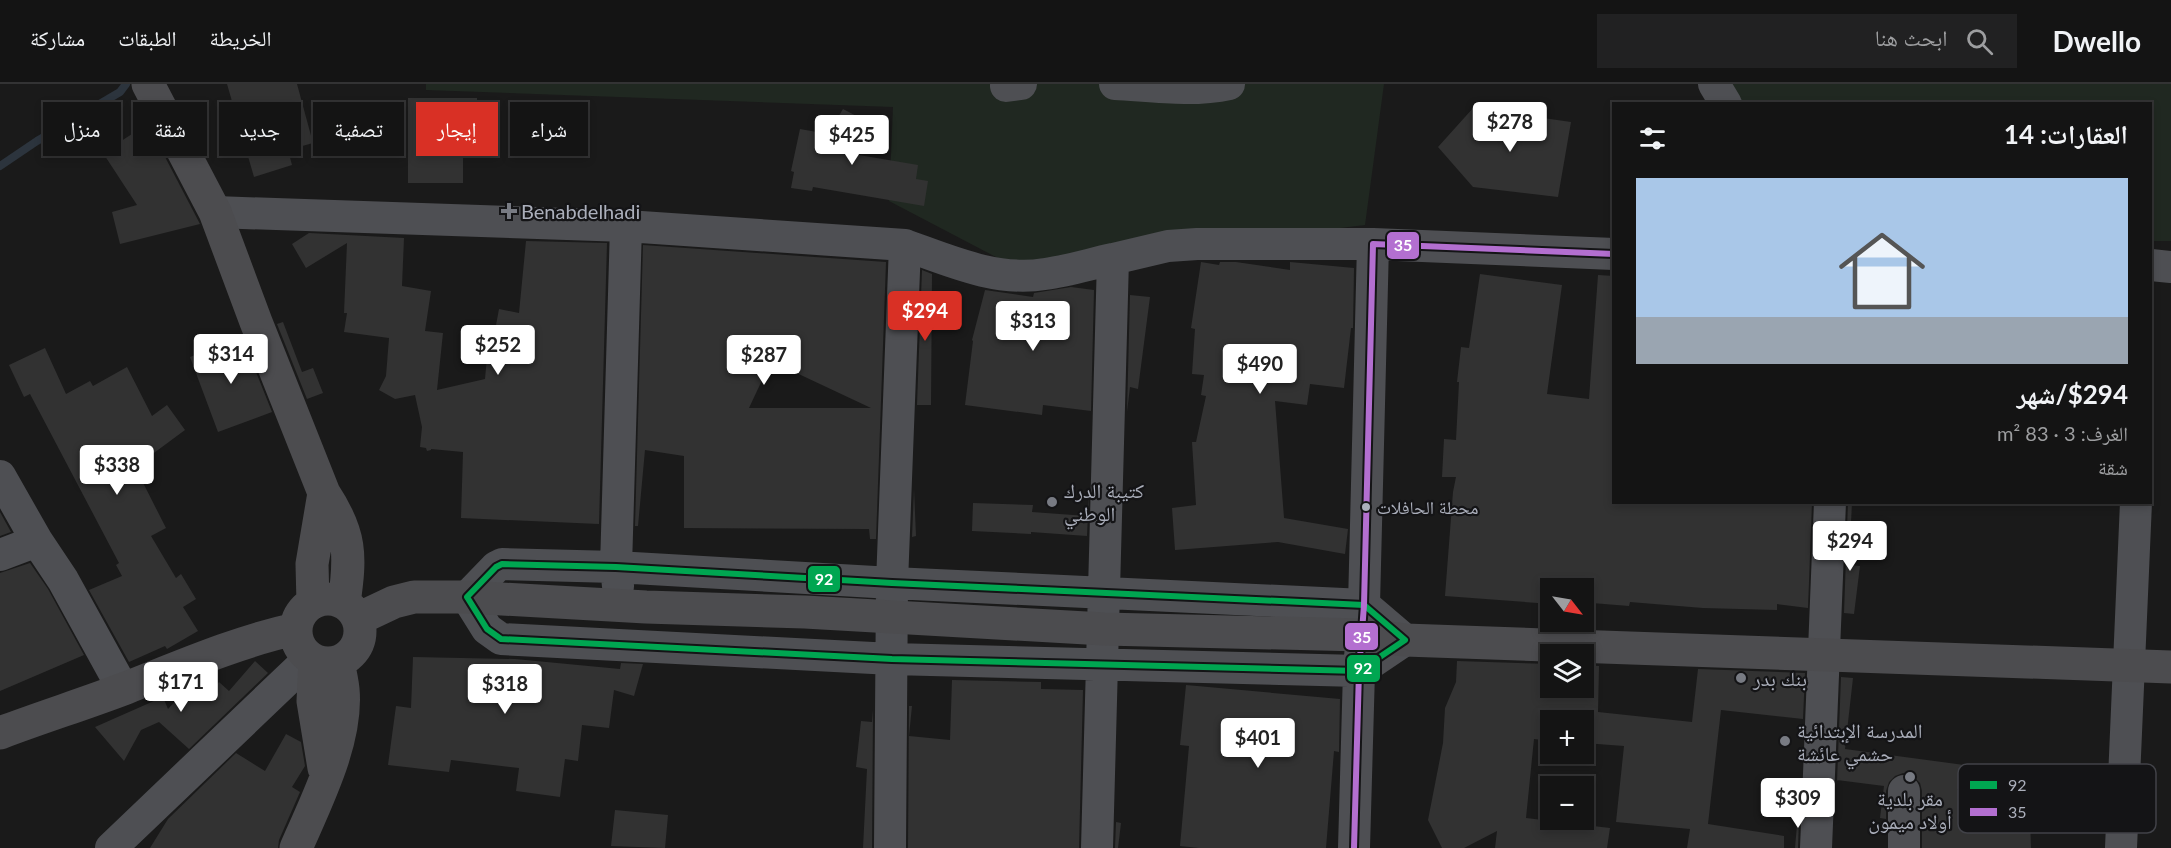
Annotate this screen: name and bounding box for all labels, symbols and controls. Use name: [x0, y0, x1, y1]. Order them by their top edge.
search box: [1597, 14, 2017, 68]
text: ابحث هنا: [1875, 24, 1948, 51]
text: Dwello: [2053, 24, 2141, 58]
text: مشاركة: [30, 25, 85, 50]
text: الطبقات: [118, 25, 177, 50]
text: الخريطة: [210, 25, 271, 50]
icon: search: [1963, 25, 1996, 58]
chip: منزل: [43, 102, 121, 156]
chip: شقة: [133, 102, 207, 156]
chip: جديد: [219, 102, 301, 156]
chip: تصفية: [313, 102, 404, 156]
chip: إيجار: [416, 102, 498, 156]
chip: شراء: [510, 102, 588, 156]
pin: $278: [1474, 102, 1546, 153]
text: $278: [1487, 109, 1533, 133]
pin: $425: [816, 115, 888, 166]
text: العقارات: 14: [2004, 118, 2128, 150]
text: $425: [829, 122, 875, 146]
icon: filters: [1636, 122, 1669, 155]
place label: Benabdelhadi: [521, 199, 640, 223]
marker: Benabdelhadi: [502, 204, 516, 218]
icon: home: [1828, 217, 1936, 325]
line badge: 35: [1386, 231, 1420, 260]
text: 35: [1394, 235, 1412, 254]
pin: $294: [889, 291, 961, 342]
text: $294: [902, 298, 948, 322]
pin: $313: [997, 301, 1069, 352]
text: $313: [1010, 308, 1056, 332]
pin: $252: [462, 325, 534, 376]
text: $252: [475, 332, 521, 356]
pin: $314: [195, 334, 267, 385]
pin: $287: [728, 335, 800, 386]
text: $314: [208, 341, 254, 365]
text: $287: [741, 342, 787, 366]
pin: $490: [1224, 344, 1296, 395]
text: $490: [1237, 351, 1283, 375]
text: $294/شهر: [2017, 378, 2128, 410]
text: الغرف: 3 · 83 m²: [1997, 421, 2128, 445]
pin: $338: [81, 445, 153, 496]
text: $338: [94, 452, 140, 476]
text: شقة: [2098, 455, 2128, 479]
place label: كتيبة الدرك الوطني: [1064, 478, 1144, 530]
marker: كتيبة الدرك الوطني: [1045, 495, 1059, 509]
place label: محطة الحافلات: [1377, 496, 1478, 518]
marker: محطة الحافلات: [1360, 501, 1372, 513]
pin: $294: [1814, 521, 1886, 572]
text: $294: [1827, 528, 1873, 552]
line badge: 92: [807, 565, 841, 593]
text: 92: [815, 569, 833, 588]
north arrow: [1540, 578, 1594, 632]
map controls: [1540, 578, 1594, 830]
line badge: 35: [1344, 622, 1379, 651]
text: 35: [1353, 627, 1371, 646]
button: layers: [1540, 644, 1594, 698]
line badge: 92: [1346, 654, 1381, 683]
text: 92: [1354, 658, 1372, 677]
pin: $171: [145, 662, 217, 713]
pin: $318: [469, 664, 541, 715]
place label: بنك بدر: [1752, 666, 1807, 691]
text: $171: [158, 669, 204, 693]
text: $318: [482, 671, 528, 695]
marker: بنك بدر: [1734, 671, 1748, 685]
button: +: [1540, 710, 1594, 764]
pin: $401: [1222, 718, 1294, 769]
place label: المدرسة الإبتدائية حشمي عائشة: [1797, 718, 1923, 770]
text: $401: [1235, 725, 1281, 749]
marker: المدرسة الإبتدائية حشمي عائشة: [1778, 734, 1792, 748]
legend: [1958, 764, 2156, 833]
marker: مقر بلدية أولاد ميمون: [1903, 770, 1917, 784]
text: 92: [2008, 775, 2027, 794]
button: −: [1540, 776, 1594, 830]
pin: $309: [1762, 778, 1834, 829]
text: $309: [1775, 785, 1821, 809]
place label: مقر بلدية أولاد ميمون: [1868, 786, 1952, 834]
text: 35: [2008, 802, 2027, 821]

